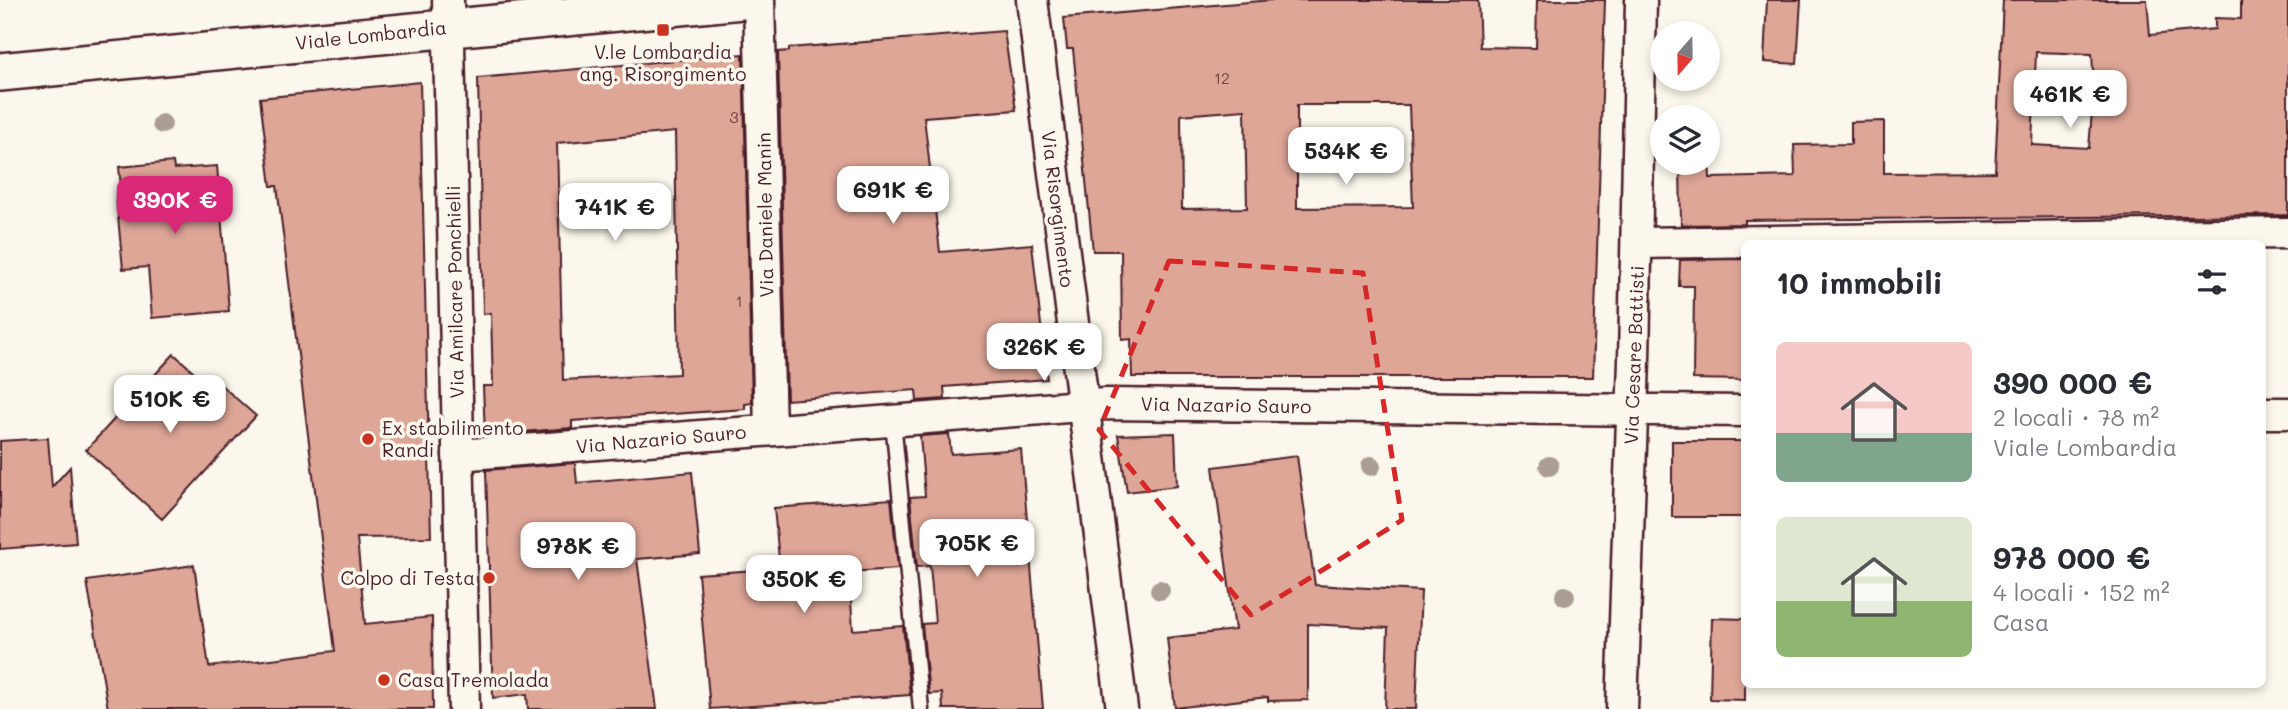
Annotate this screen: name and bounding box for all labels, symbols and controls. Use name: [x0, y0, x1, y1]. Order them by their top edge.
street label: Viale Lombardia: [294, 14, 448, 55]
north arrow: [1650, 21, 1720, 91]
map controls: [1650, 21, 1720, 175]
marker: V.le Lombardia ang. Risorgimento: [655, 22, 671, 38]
place label: V.le Lombardia ang. Risorgimento: [579, 39, 747, 86]
house number: 12: [1214, 67, 1230, 88]
pin: 461K €: [2013, 71, 2127, 130]
text: 461K €: [2030, 78, 2110, 108]
button: layers: [1650, 105, 1720, 175]
house number: 3: [729, 106, 739, 127]
pin: 534K €: [1289, 128, 1403, 187]
street label: Via Risorgimento: [1036, 129, 1081, 289]
street label: Via Daniele Manin: [751, 132, 778, 298]
text: 534K €: [1304, 135, 1388, 165]
pin: 691K €: [836, 166, 950, 226]
text: 691K €: [853, 174, 933, 204]
pin: 390K €: [118, 176, 232, 236]
text: 390K €: [133, 184, 217, 214]
pin: 741K €: [558, 184, 672, 243]
street label: Via Amilcare Ponchielli: [440, 185, 469, 399]
text: 741K €: [575, 191, 655, 221]
text: 10 immobili: [1776, 262, 1943, 302]
icon: filters: [2193, 263, 2231, 301]
street label: Via Cesare Battisti: [1618, 265, 1649, 445]
house number: 1: [735, 290, 743, 311]
pin: 326K €: [987, 324, 1101, 383]
text: 326K €: [1003, 331, 1085, 361]
text: 390 000 €: [1993, 362, 2152, 402]
icon: home: [1832, 370, 1916, 454]
pin: 510K €: [113, 376, 227, 435]
text: 510K €: [130, 383, 210, 413]
street label: Via Nazario Sauro: [1140, 391, 1312, 418]
text: 2 locali · 78 m²: [1993, 402, 2159, 432]
place label: Ex stabilimento Randi: [382, 415, 524, 462]
street label: Via Nazario Sauro: [575, 419, 747, 458]
marker: Ex stabilimento Randi: [360, 431, 376, 447]
text: Viale Lombardia: [1993, 432, 2177, 462]
pin: 705K €: [920, 520, 1034, 579]
pin: 978K €: [521, 522, 635, 582]
text: 705K €: [935, 527, 1019, 557]
text: 978K €: [537, 530, 619, 560]
text: 978 000 €: [1993, 537, 2150, 577]
icon: home: [1832, 545, 1916, 629]
pin: 350K €: [747, 556, 861, 615]
text: 350K €: [762, 563, 846, 593]
place label: Colpo di Testa: [341, 565, 475, 590]
marker: Colpo di Testa: [481, 570, 497, 586]
text: 4 locali · 152 m²: [1993, 577, 2170, 607]
text: Casa: [1993, 607, 2049, 637]
place label: Casa Tremolada: [398, 667, 549, 692]
marker: Casa Tremolada: [376, 672, 392, 688]

